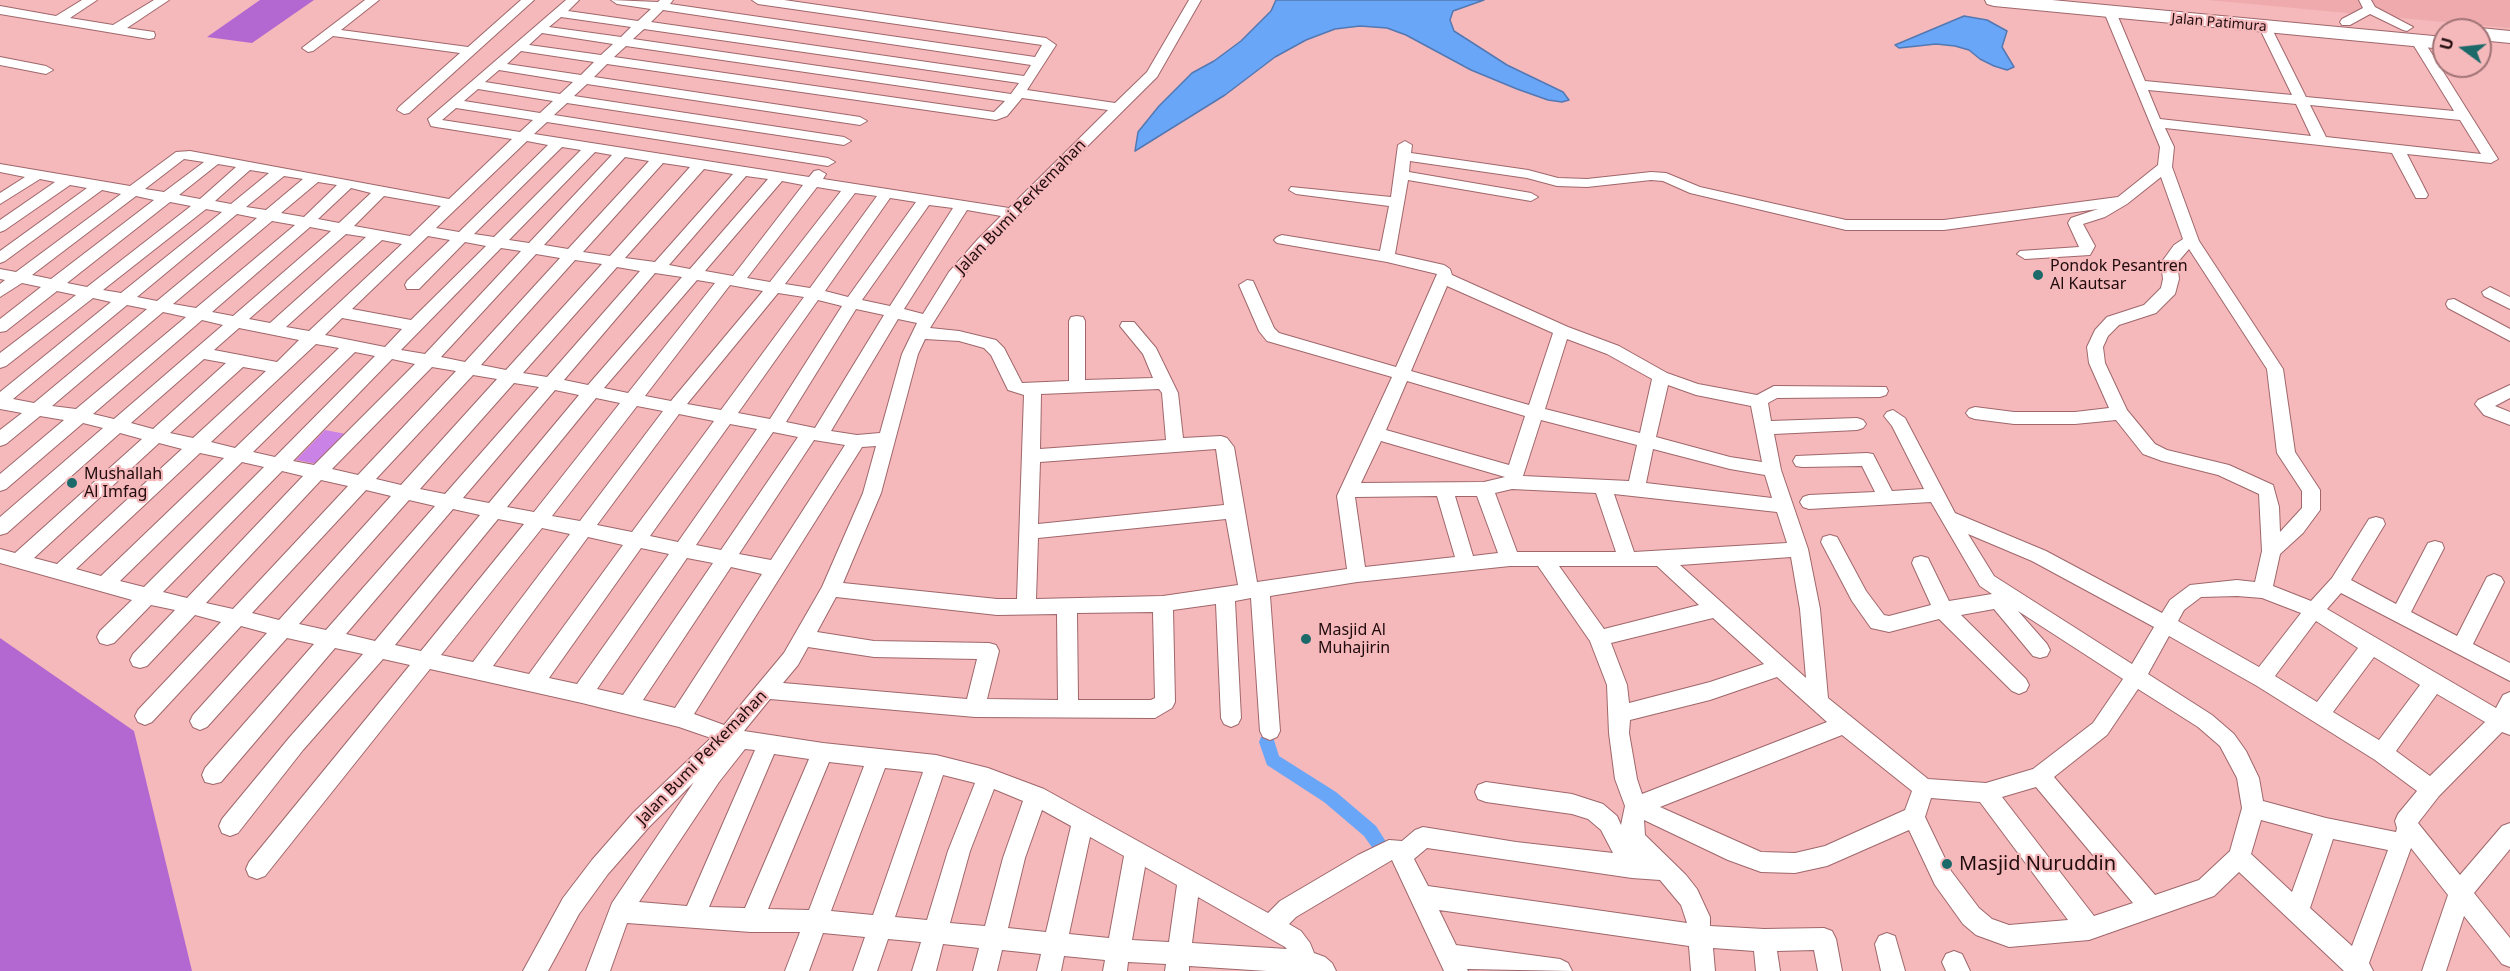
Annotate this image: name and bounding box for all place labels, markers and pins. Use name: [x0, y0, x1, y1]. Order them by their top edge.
place label: Pondok Pesantren Al Kautsar: [2050, 256, 2188, 294]
marker: Pondok Pesantren Al Kautsar: [2031, 268, 2045, 282]
place label: Mushallah Al Imfag: [84, 464, 162, 502]
marker: Mushallah Al Imfag: [65, 476, 79, 490]
place label: Masjid Al Muhajirin: [1318, 620, 1390, 658]
marker: Masjid Al Muhajirin: [1299, 632, 1313, 646]
place label: Masjid Nuruddin: [1959, 852, 2116, 876]
marker: Masjid Nuruddin: [1940, 857, 1954, 871]

